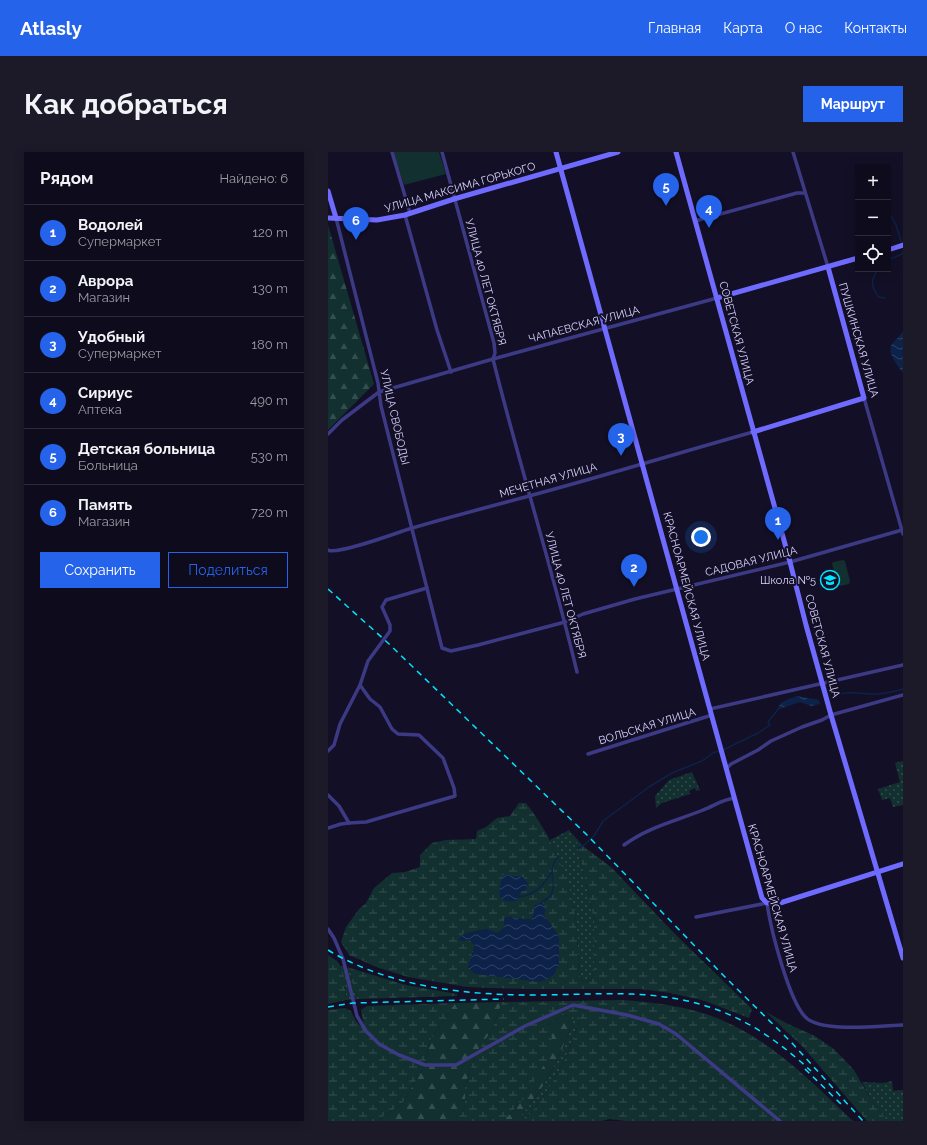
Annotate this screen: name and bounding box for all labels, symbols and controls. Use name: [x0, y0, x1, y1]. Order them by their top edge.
text: Atlasly: [20, 17, 82, 39]
text: Главная: [648, 20, 701, 36]
text: Карта: [723, 20, 763, 36]
text: О нас: [785, 20, 822, 36]
text: Контакты: [844, 20, 907, 36]
button: Маршрут: [803, 86, 903, 122]
text: Как добраться: [24, 88, 228, 121]
street label: УЛИЦА МАКСИМА ГОРЬКОГО: [383, 160, 537, 215]
map controls: [855, 164, 891, 272]
button: +: [855, 164, 891, 200]
text: Рядом: [40, 168, 93, 188]
text: Найдено: 6: [220, 171, 288, 186]
pin: 5: [653, 173, 679, 206]
pin: 4: [696, 195, 722, 228]
button: −: [855, 200, 891, 236]
pin: 6: [343, 207, 369, 240]
text: Водолей: [78, 216, 143, 234]
street label: УЛИЦА 40 ЛЕТ ОКТЯБРЯ: [462, 217, 509, 347]
text: 1: [50, 225, 56, 240]
text: 120 m: [252, 225, 288, 240]
text: Супермаркет: [78, 234, 161, 249]
button: locate: [855, 236, 891, 272]
text: Аврора: [78, 272, 133, 290]
street label: СОВЕТСКАЯ УЛИЦА: [716, 280, 757, 387]
text: 2: [49, 281, 57, 296]
text: 130 m: [252, 281, 288, 296]
street label: ПУШКИНСКАЯ УЛИЦА: [836, 281, 881, 400]
text: Магазин: [78, 290, 130, 305]
street label: ЧАПАЕВСКАЯ УЛИЦА: [527, 303, 642, 346]
text: Удобный: [78, 328, 145, 346]
text: 3: [49, 337, 57, 352]
text: 180 m: [252, 337, 288, 352]
text: Супермаркет: [78, 346, 161, 361]
street label: УЛИЦА СВОБОДЫ: [377, 368, 412, 466]
text: Сириус: [78, 384, 133, 402]
text: 4: [49, 393, 57, 408]
text: 490 m: [250, 393, 288, 408]
text: Аптека: [78, 402, 122, 417]
pin: 3: [608, 423, 634, 456]
text: Детская больница: [78, 440, 215, 458]
text: 5: [49, 449, 57, 464]
text: 530 m: [251, 449, 288, 464]
text: Больница: [78, 458, 138, 473]
street label: МЕЧЕТНАЯ УЛИЦА: [498, 460, 599, 501]
text: Память: [78, 496, 132, 514]
text: 6: [49, 505, 57, 520]
text: 720 m: [251, 505, 288, 520]
pin: 1: [765, 507, 791, 540]
street label: КРАСНОАРМЕЙСКАЯ УЛИЦА: [660, 510, 713, 662]
text: Магазин: [78, 514, 130, 529]
your location: [691, 527, 711, 547]
street label: УЛИЦА 40 ЛЕТ ОКТЯБРЯ: [542, 530, 589, 660]
street label: САДОВАЯ УЛИЦА: [704, 544, 799, 579]
button: Сохранить: [40, 552, 160, 588]
button: Поделиться: [168, 552, 288, 588]
pin: 2: [621, 554, 647, 587]
school or university icon: Школа №5: [819, 569, 841, 591]
place label: Школа №5: [760, 574, 816, 587]
street label: СОВЕТСКАЯ УЛИЦА: [802, 593, 843, 700]
street label: ВОЛЬСКАЯ УЛИЦА: [597, 705, 698, 747]
street label: КРАСНОАРМЕЙСКАЯ УЛИЦА: [745, 823, 800, 974]

